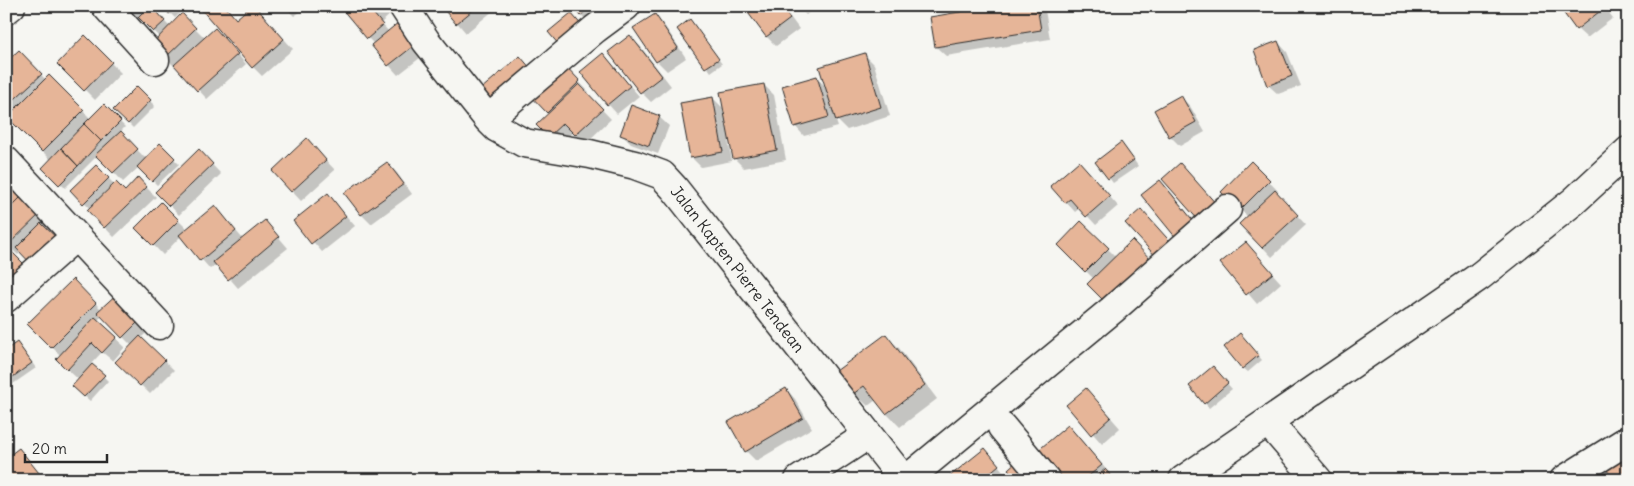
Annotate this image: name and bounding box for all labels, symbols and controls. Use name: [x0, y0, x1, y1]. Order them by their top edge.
street label: Jalan Kapten Pierre Tendean: [667, 182, 809, 356]
scale bar: [25, 431, 108, 463]
text: 20 m: [32, 439, 67, 458]

